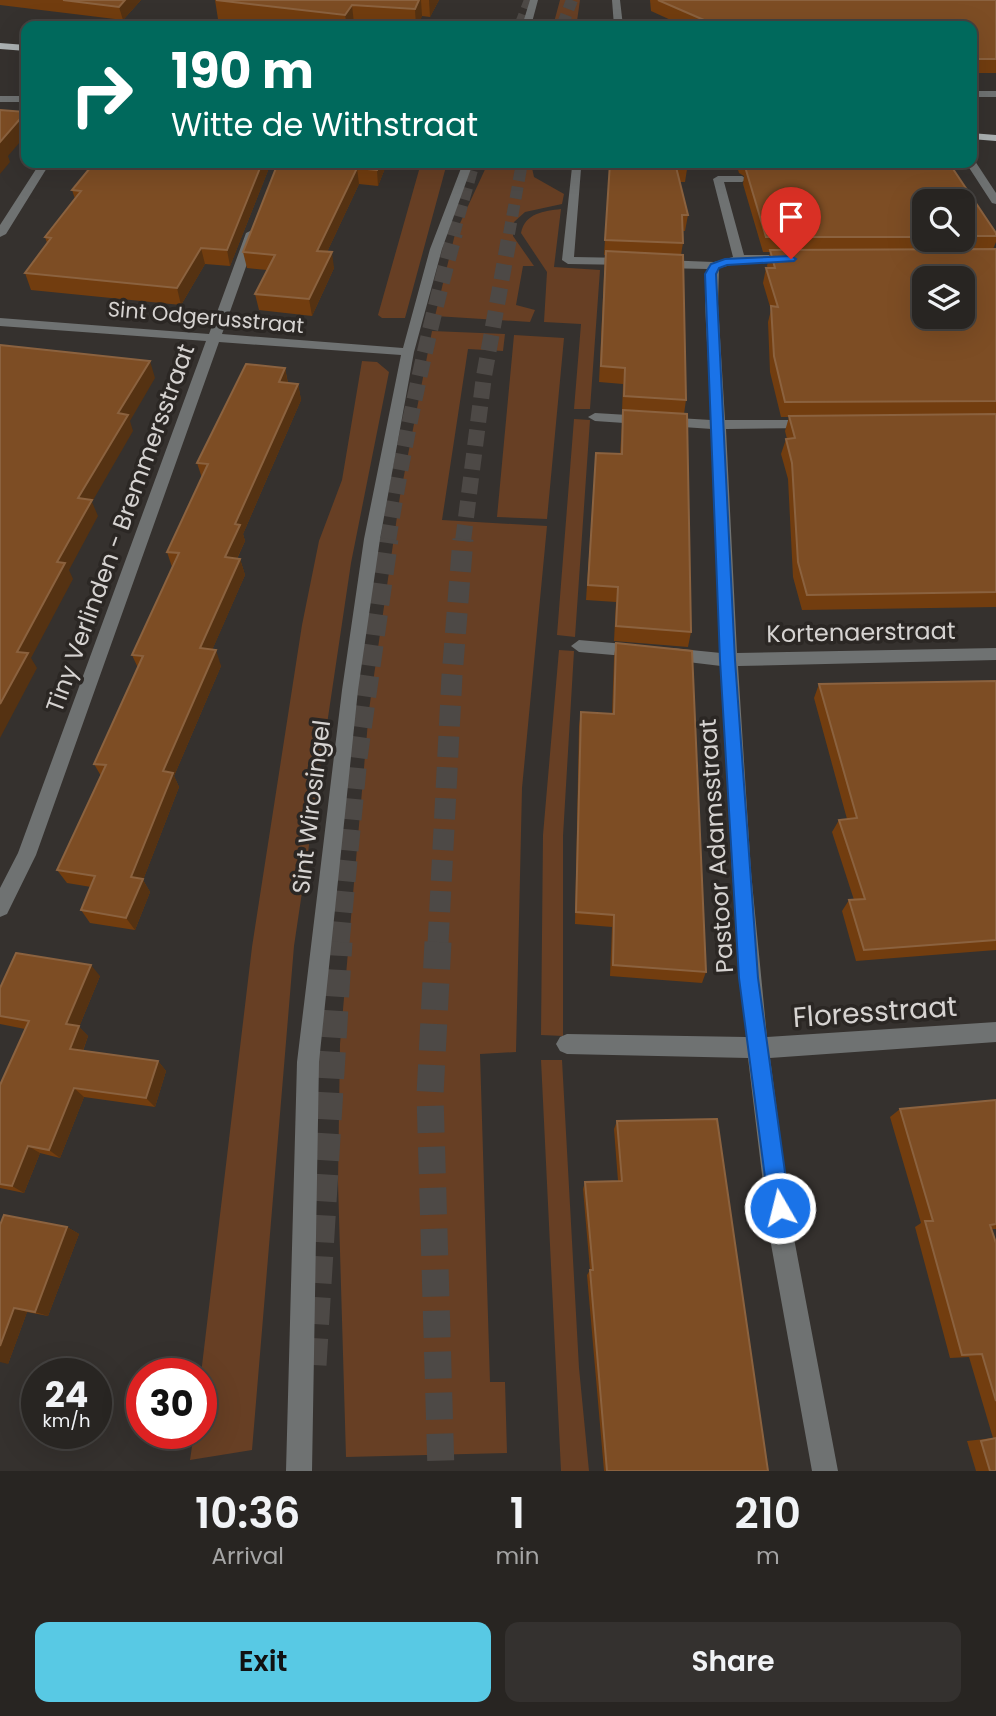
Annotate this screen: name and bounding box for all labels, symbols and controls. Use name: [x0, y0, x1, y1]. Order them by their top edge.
text: 190 m: [171, 37, 314, 105]
icon: right: [56, 49, 147, 140]
text: Witte de Withstraat: [171, 102, 478, 147]
pin: [761, 187, 821, 259]
map controls: [912, 189, 975, 329]
button: search: [912, 189, 975, 252]
icon: arrive: [772, 198, 810, 236]
button: layers: [912, 266, 975, 329]
street label: Sint Odgerusstraat: [107, 294, 305, 340]
street label: Tiny Verlinden - Bremmersstraat: [38, 339, 202, 717]
street label: Kortenaerstraat: [766, 614, 956, 650]
street label: Sint Wirosingel: [284, 718, 338, 896]
street label: Pastoor Adamsstraat: [691, 718, 741, 974]
street label: Floresstraat: [792, 987, 958, 1037]
position arrow: [743, 1171, 817, 1245]
speed limit sign: 30: [126, 1358, 217, 1449]
text: 24: [45, 1370, 88, 1419]
text: km/h: [43, 1408, 90, 1433]
text: 10:36: [195, 1484, 300, 1543]
text: 1: [510, 1484, 525, 1543]
text: 210: [735, 1484, 801, 1543]
text: Arrival: [211, 1540, 284, 1572]
text: min: [495, 1540, 540, 1572]
text: m: [756, 1540, 780, 1572]
button: Exit: [35, 1622, 491, 1702]
button: Share: [505, 1622, 961, 1702]

